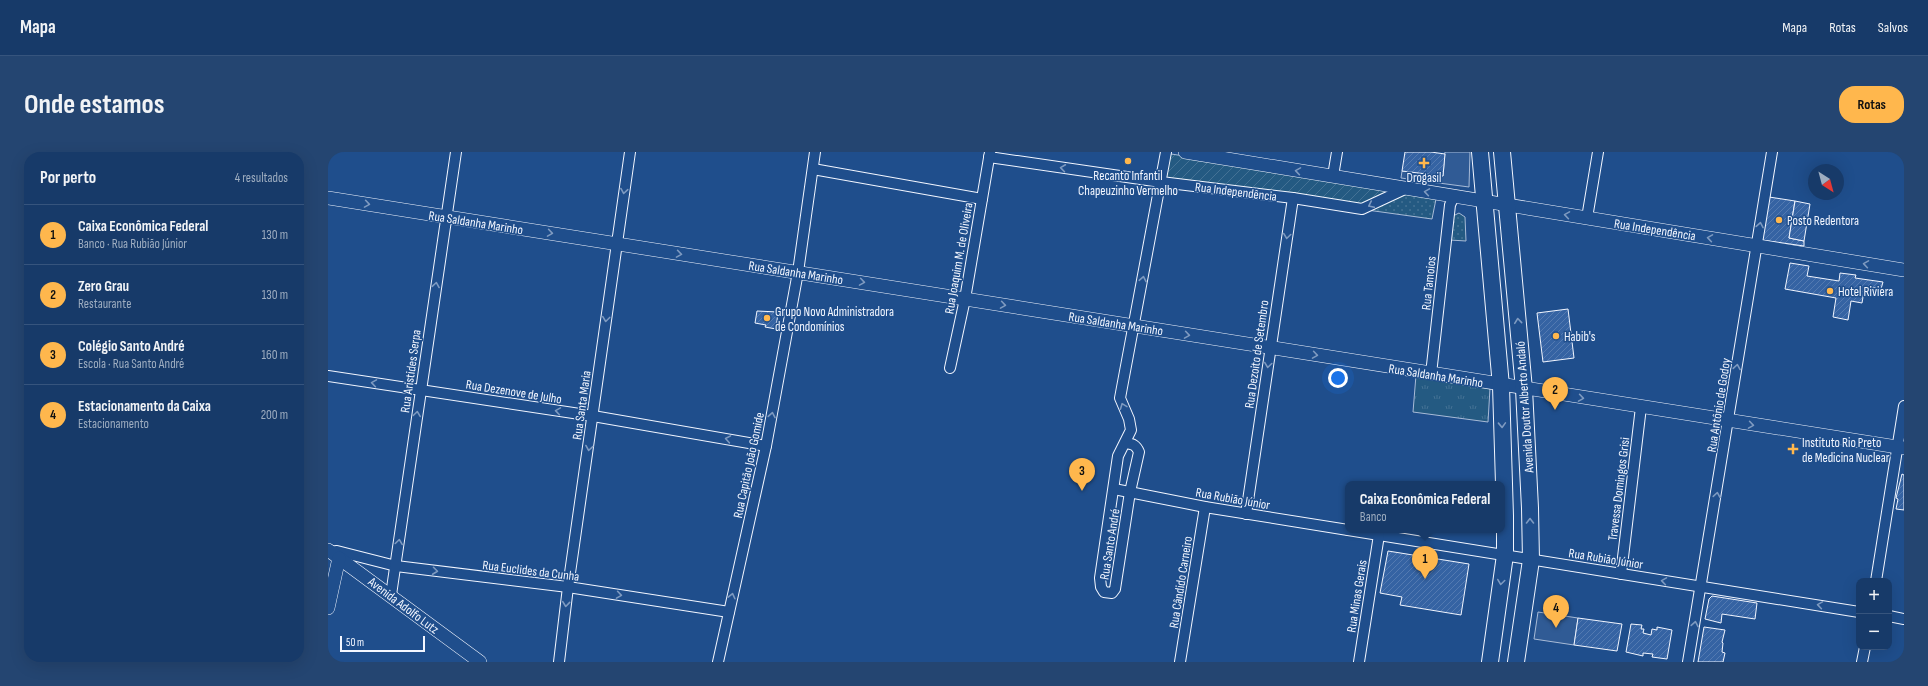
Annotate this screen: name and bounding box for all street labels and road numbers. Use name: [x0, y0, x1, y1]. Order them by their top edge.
street label: Rua Independência: [1194, 179, 1278, 205]
street label: Rua Joaquim M. de Oliveira: [941, 201, 977, 315]
street label: Rua Saldanha Marinho: [427, 208, 524, 238]
street label: Rua Independência: [1613, 216, 1697, 244]
street label: Rua Tamoios: [1418, 255, 1440, 311]
street label: Rua Saldanha Marinho: [747, 258, 844, 288]
street label: Rua Dezoito de Setembro: [1241, 299, 1272, 409]
street label: Rua Saldanha Marinho: [1067, 309, 1164, 339]
street label: Rua Aristides Serpa: [397, 329, 425, 414]
street label: Avenida Doutor Alberto Andaló: [1512, 341, 1538, 474]
street label: Rua Antônio de Godoy: [1704, 357, 1734, 453]
street label: Rua Saldanha Marinho: [1387, 361, 1484, 391]
street label: Rua Santa Maria: [569, 370, 595, 441]
street label: Rua Dezenove de Julho: [465, 376, 563, 407]
street label: Rua Capitão João Gomide: [730, 411, 768, 520]
street label: Travessa Domingos Grisi: [1605, 436, 1633, 542]
street label: Rua Rubião Júnior: [1194, 485, 1272, 513]
street label: Rua Santo André: [1096, 508, 1123, 581]
street label: Rua Cândido Carneiro: [1166, 535, 1196, 629]
street label: Rua Rubião Júnior: [1567, 545, 1645, 573]
street label: Rua Euclides da Cunha: [482, 557, 580, 585]
street label: Rua Minas Gerais: [1343, 558, 1371, 634]
street label: Avenida Adolfo Lutz: [364, 573, 442, 638]

